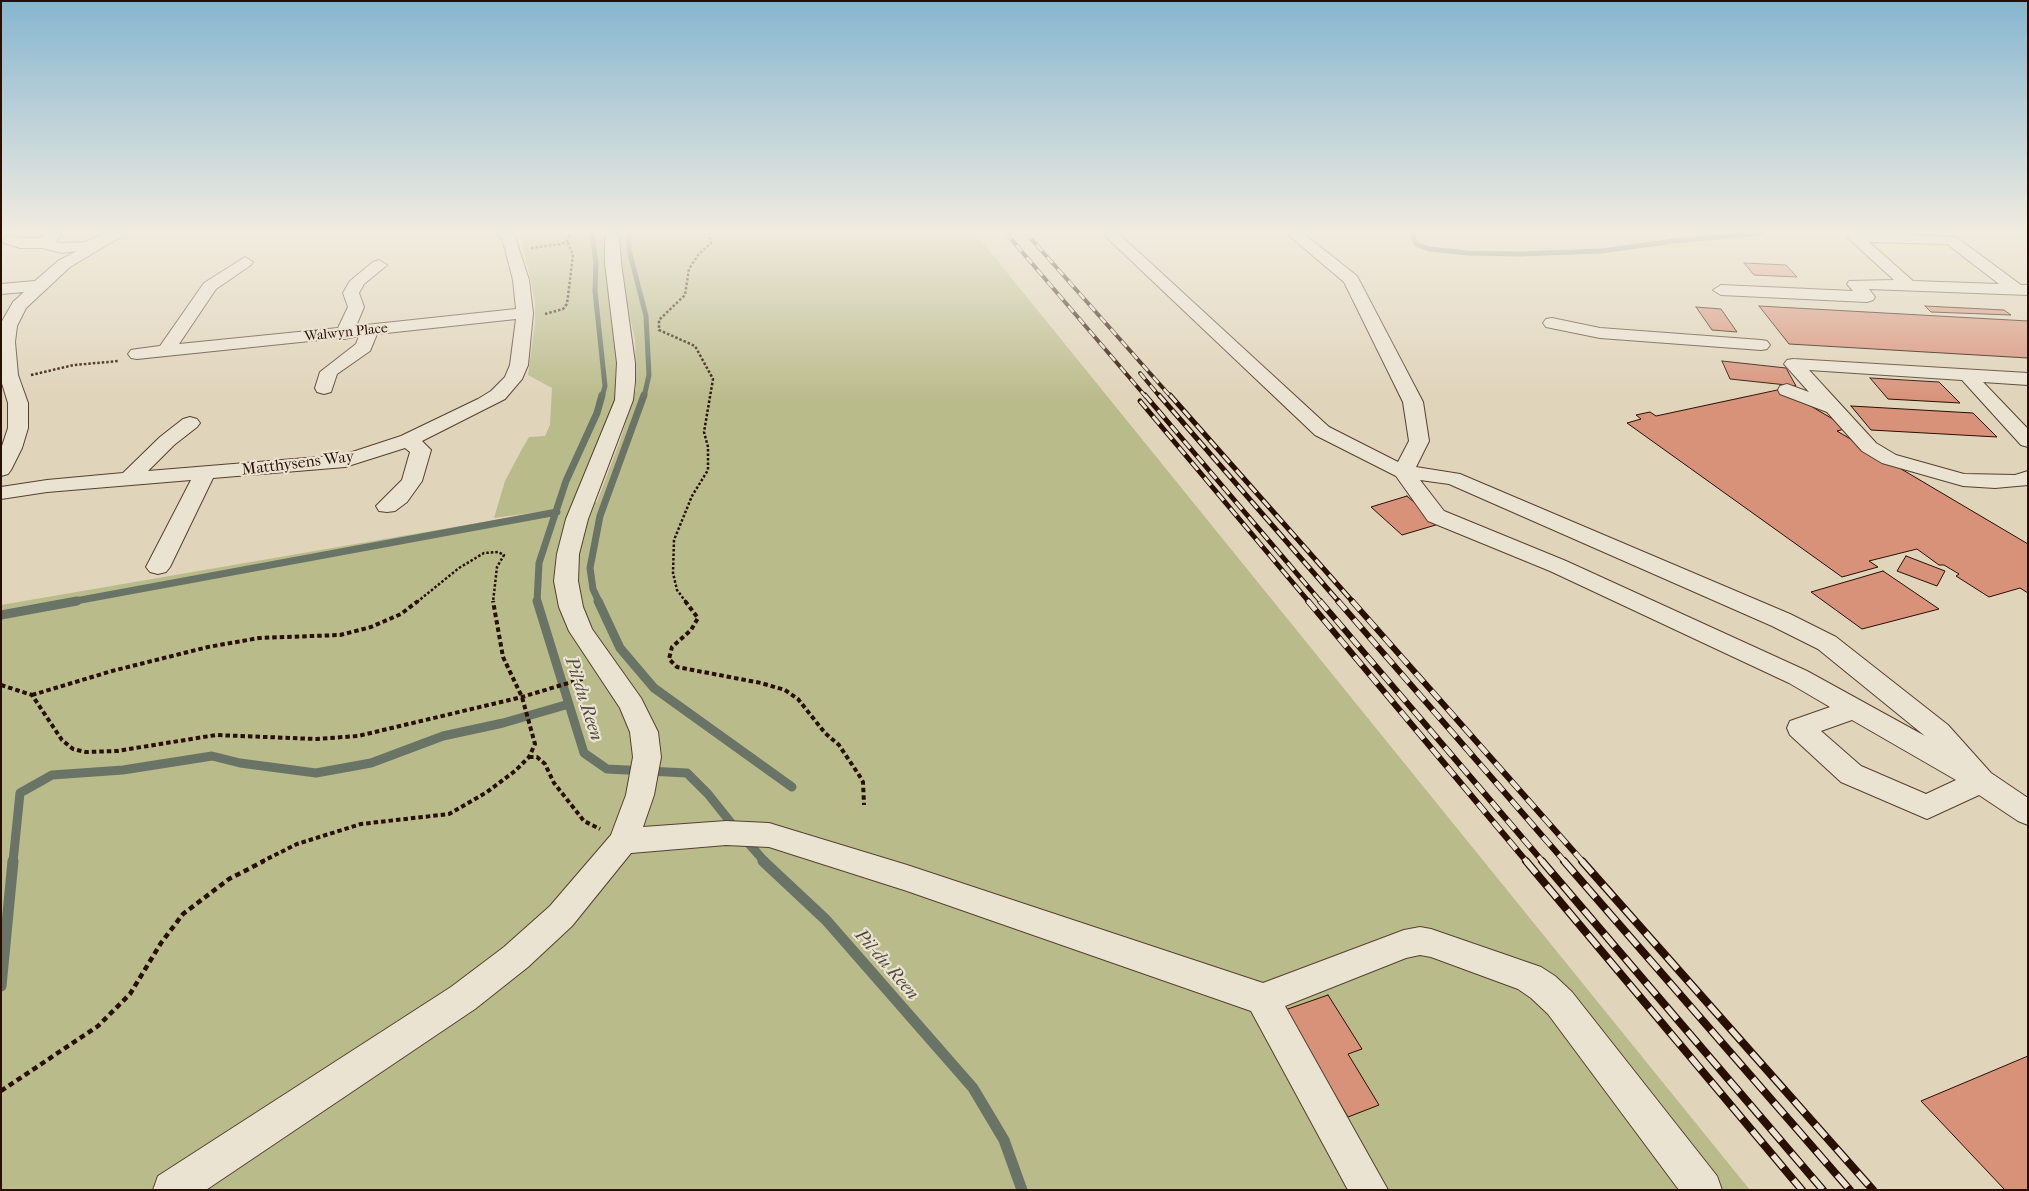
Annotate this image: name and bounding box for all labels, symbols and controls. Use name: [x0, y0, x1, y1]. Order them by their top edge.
street label: Walwyn Place: [303, 320, 389, 346]
street label: Matthysens Way: [241, 448, 355, 480]
water label: Pil-du Reen: [559, 654, 607, 744]
water label: Pil-du Reen: [849, 925, 923, 1005]

